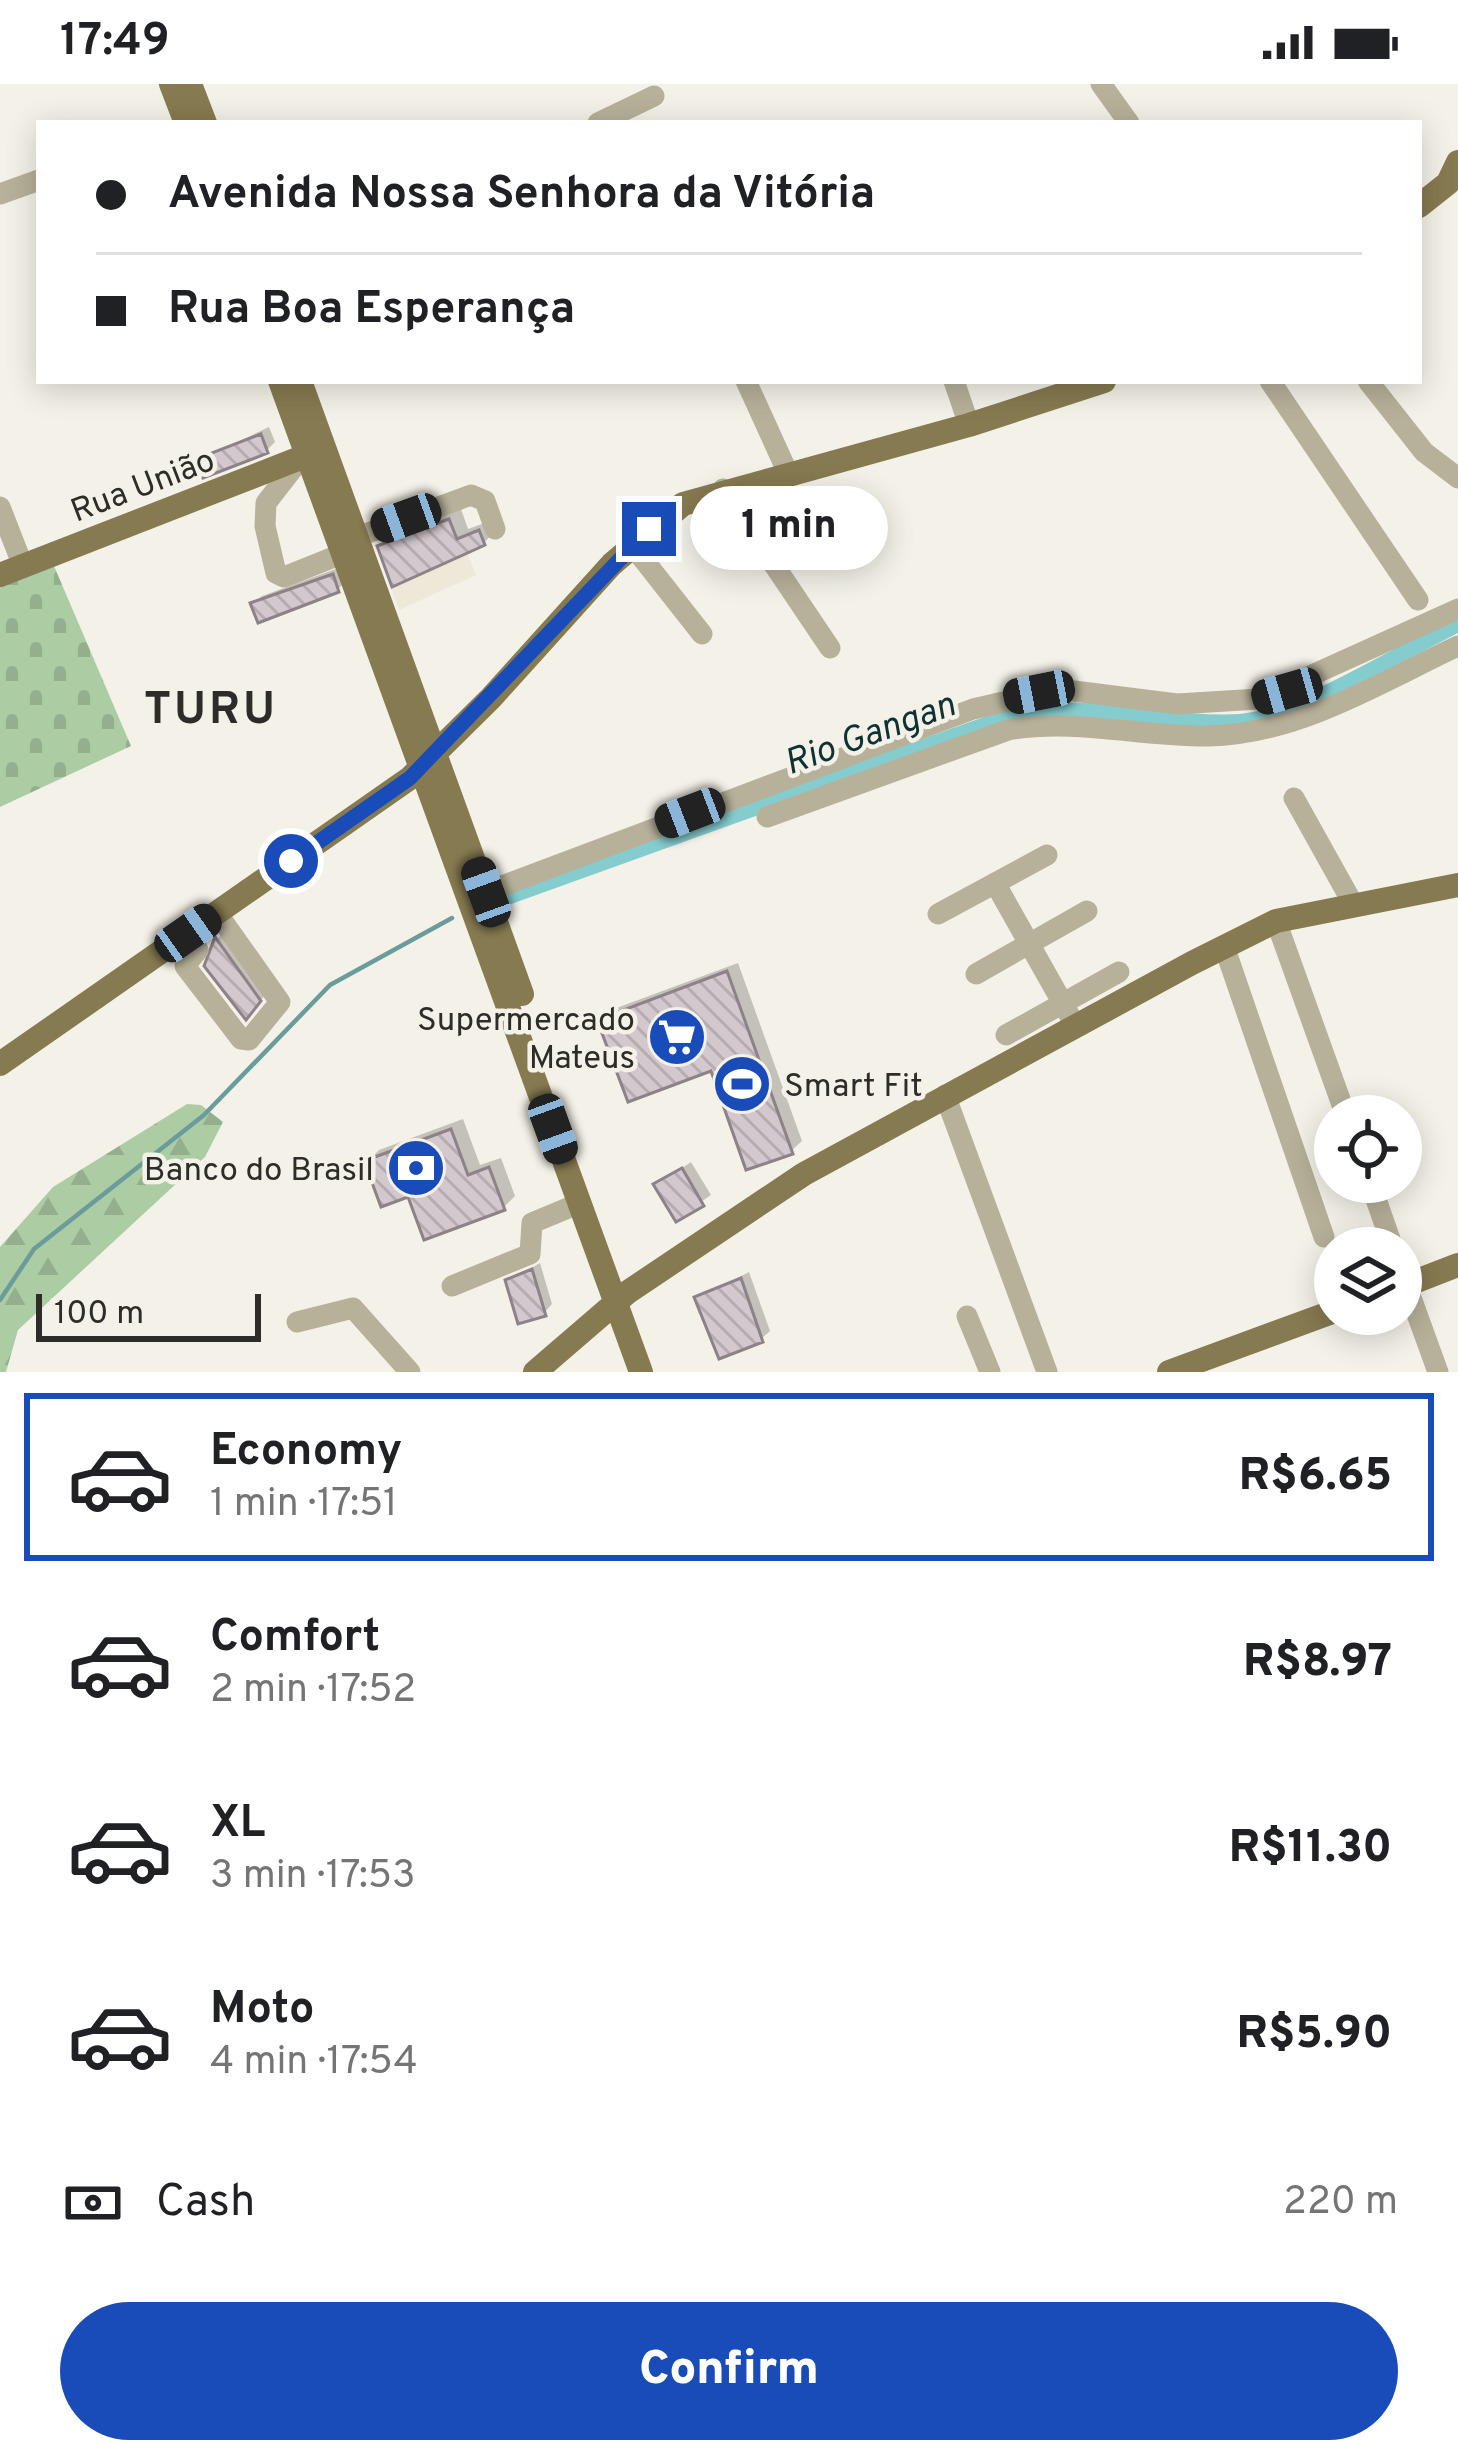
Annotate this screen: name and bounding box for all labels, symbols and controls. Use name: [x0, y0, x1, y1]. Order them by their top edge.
text: 17:49: [60, 14, 170, 71]
text: Avenida Nossa Senhora da Vitória: [168, 167, 875, 224]
text: Rua Boa Esperança: [168, 282, 575, 339]
street label: Rua União: [65, 441, 221, 534]
callout: 1 min: [691, 487, 889, 571]
car: [366, 489, 446, 547]
route end: [622, 502, 676, 556]
text: 1 min: [741, 503, 837, 552]
car: [1247, 664, 1327, 718]
car: [1000, 667, 1078, 717]
district label: TURU: [144, 683, 278, 740]
water label: Rio Gangan: [778, 683, 963, 788]
car: [650, 783, 730, 843]
route start: [264, 834, 318, 888]
car: [457, 852, 515, 932]
car: [148, 898, 228, 968]
place label: Supermercado Mateus: [417, 1001, 635, 1081]
supermarket icon: Supermercado Mateus: [646, 1006, 708, 1068]
sports icon: Smart Fit: [711, 1053, 773, 1115]
place label: Smart Fit: [784, 1067, 923, 1109]
car: [524, 1089, 582, 1169]
map controls: [1314, 1095, 1422, 1335]
button: locate: [1314, 1095, 1422, 1203]
bank icon: Banco do Brasil: [385, 1137, 447, 1199]
place label: Banco do Brasil: [144, 1151, 374, 1193]
button: layers: [1314, 1227, 1422, 1335]
scale bar: [36, 1288, 261, 1341]
text: 100 m: [54, 1294, 144, 1336]
icon: car: [66, 1423, 174, 1531]
text: Economy: [210, 1424, 402, 1481]
text: R$6.65: [1239, 1449, 1392, 1506]
text: 1 min · 17:51: [210, 1481, 398, 1530]
icon: car: [66, 1609, 174, 1717]
text: Comfort: [210, 1610, 380, 1667]
text: R$8.97: [1243, 1635, 1392, 1692]
text: 2 min · 17:52: [210, 1667, 416, 1716]
icon: car: [66, 1795, 174, 1903]
text: XL: [210, 1796, 265, 1853]
text: R$11.30: [1229, 1821, 1392, 1878]
text: 3 min · 17:53: [210, 1853, 416, 1902]
icon: car: [66, 1981, 174, 2089]
text: Moto: [210, 1982, 314, 2039]
text: R$5.90: [1237, 2007, 1392, 2064]
text: 4 min · 17:54: [210, 2039, 418, 2088]
icon: cash: [60, 2170, 126, 2236]
text: Cash: [156, 2175, 255, 2232]
text: 220 m: [1283, 2179, 1398, 2228]
button: Confirm: [60, 2302, 1398, 2440]

